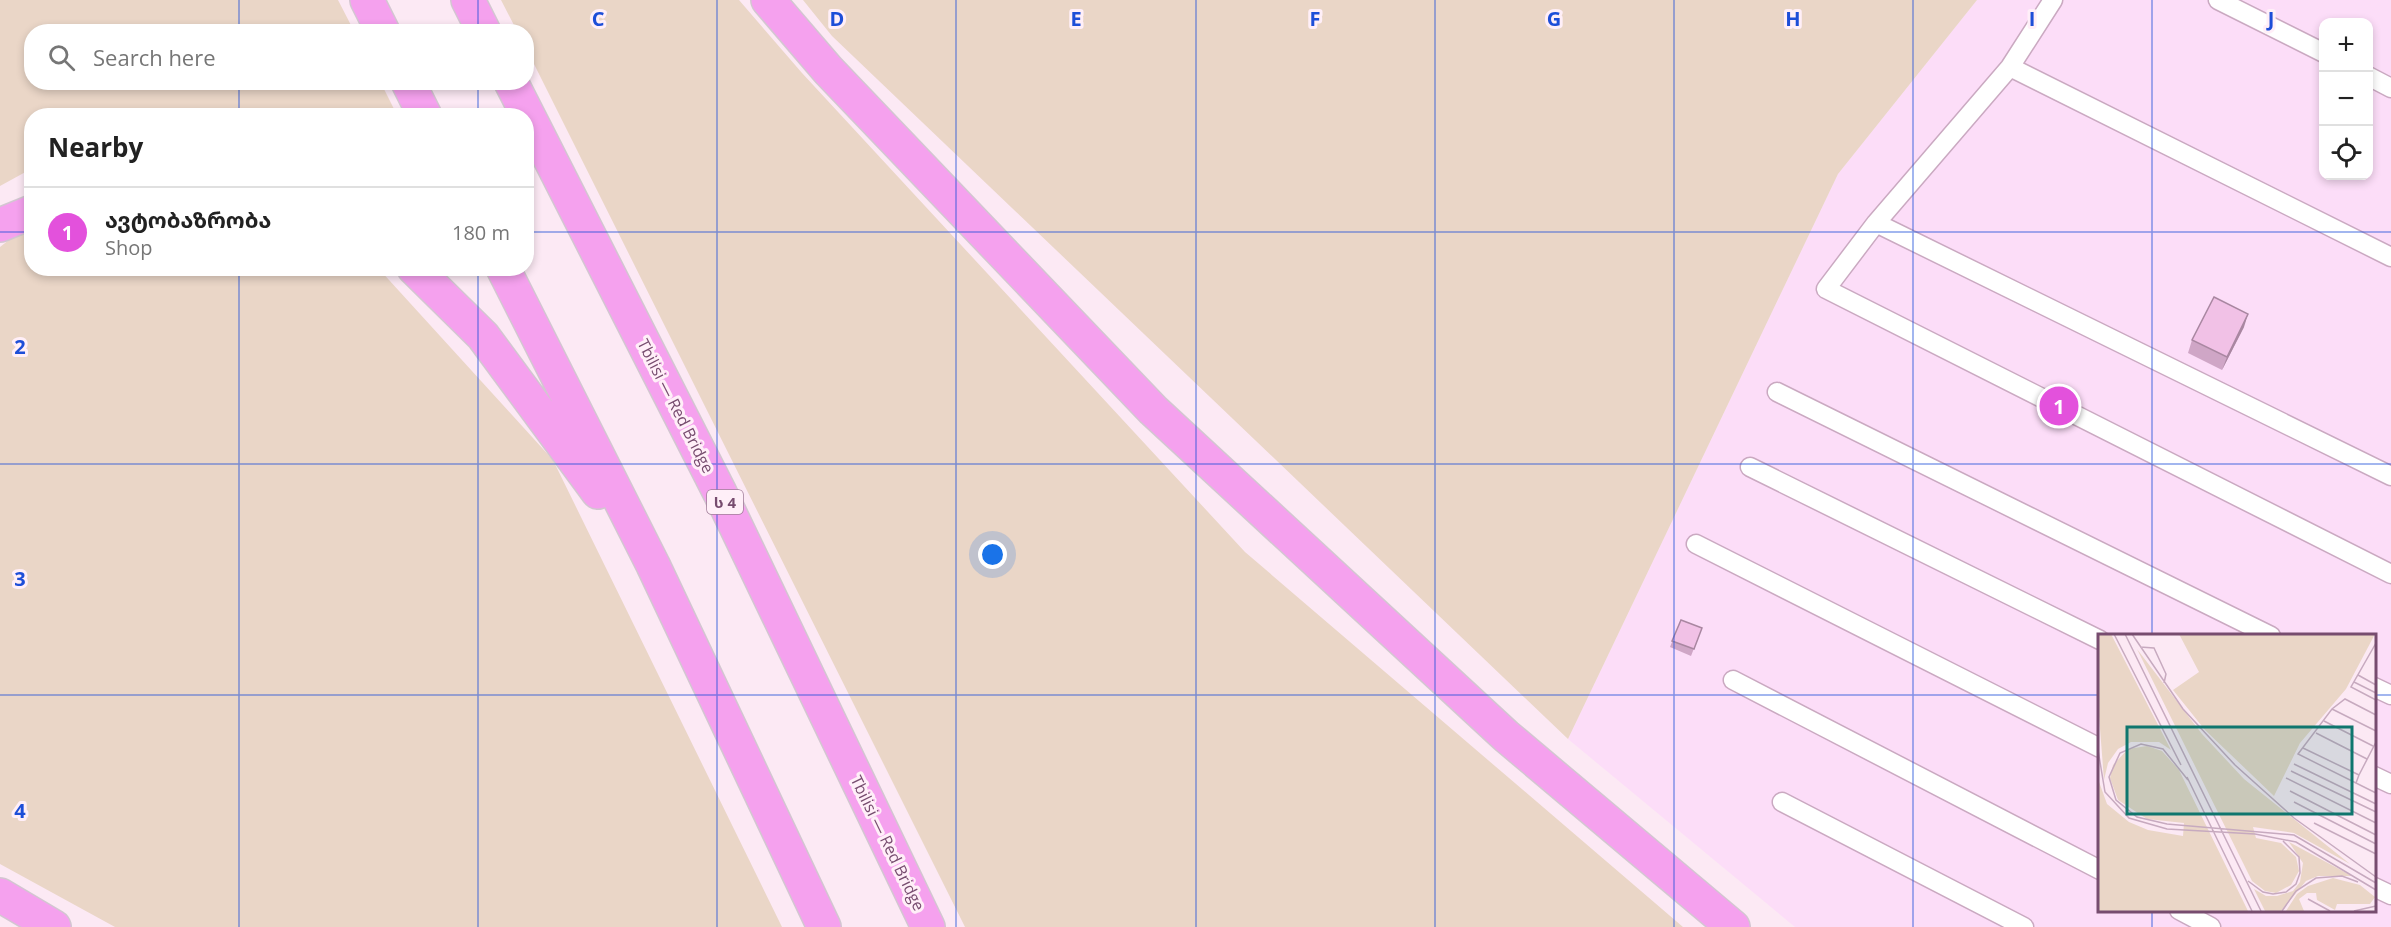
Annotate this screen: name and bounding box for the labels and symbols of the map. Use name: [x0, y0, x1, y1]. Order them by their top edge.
text: C: [592, 5, 605, 32]
text: D: [830, 5, 844, 32]
text: E: [1070, 5, 1082, 32]
text: F: [1310, 5, 1320, 32]
text: G: [1547, 5, 1561, 32]
text: H: [1785, 5, 1801, 32]
text: I: [2029, 5, 2035, 32]
text: J: [2266, 5, 2274, 32]
text: 2: [14, 333, 26, 360]
street label: Tbilisi — Red Bridge: [633, 335, 719, 477]
pin: 1: [2040, 384, 2078, 428]
road number: ს 4: [707, 490, 743, 514]
your location: [978, 540, 1007, 569]
text: 3: [14, 565, 26, 592]
inset map: [2098, 634, 2376, 912]
street label: Tbilisi — Red Bridge: [846, 772, 930, 914]
text: 4: [14, 797, 26, 824]

